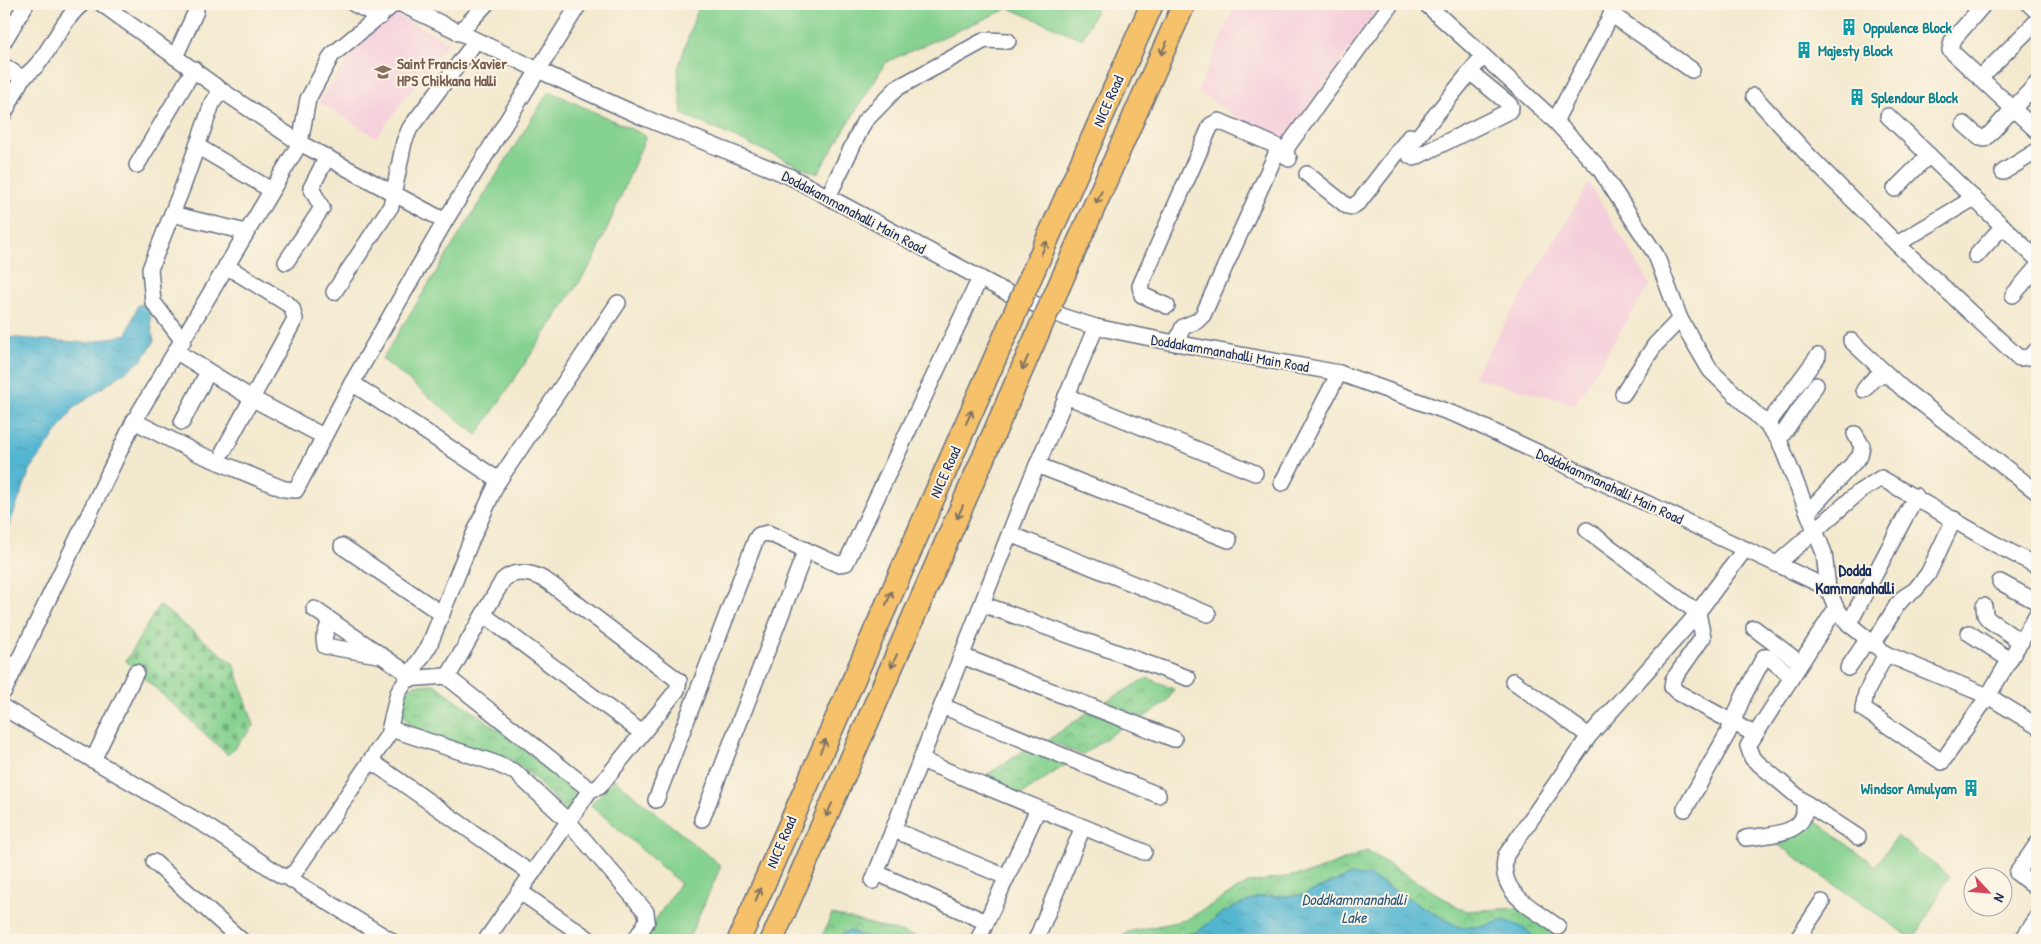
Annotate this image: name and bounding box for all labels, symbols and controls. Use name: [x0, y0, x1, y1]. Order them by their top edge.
building icon: Oppulence Block: [1839, 17, 1859, 37]
place label: Oppulence Block: [1863, 17, 1953, 39]
one-way arrow: [1159, 40, 1169, 55]
building icon: Majesty Block: [1794, 40, 1814, 60]
place label: Majesty Block: [1818, 40, 1893, 62]
place label: Saint Francis Xavier HPS Chikkana Halli: [397, 53, 507, 91]
school or university icon: Saint Francis Xavier HPS Chikkana Halli: [373, 62, 393, 82]
street label: NICE Road: [1087, 72, 1129, 130]
building icon: Splendour Block: [1847, 87, 1867, 107]
place label: Splendour Block: [1871, 87, 1959, 109]
street label: Doddakammanahalli Main Road: [778, 165, 930, 259]
one-way arrow: [1093, 189, 1103, 204]
one-way arrow: [1039, 241, 1049, 256]
street label: Doddakammanahalli Main Road: [1149, 329, 1311, 377]
one-way arrow: [1019, 355, 1029, 370]
one-way arrow: [964, 410, 974, 425]
street label: NICE Road: [924, 443, 966, 501]
street label: Doddakammanahalli Main Road: [1533, 443, 1687, 529]
one-way arrow: [954, 504, 964, 519]
district label: Dodda Kammanahalli: [1815, 559, 1895, 599]
one-way arrow: [884, 591, 894, 606]
one-way arrow: [889, 653, 899, 668]
one-way arrow: [819, 739, 829, 754]
place label: Windsor Amulyam: [1861, 778, 1957, 800]
building icon: Windsor Amulyam: [1961, 778, 1981, 798]
one-way arrow: [823, 802, 833, 817]
street label: NICE Road: [761, 813, 801, 871]
north arrow: [1964, 866, 2014, 916]
one-way arrow: [754, 888, 764, 903]
water label: Doddkammanahalli Lake: [1302, 888, 1408, 928]
text: N: [1990, 890, 2010, 906]

